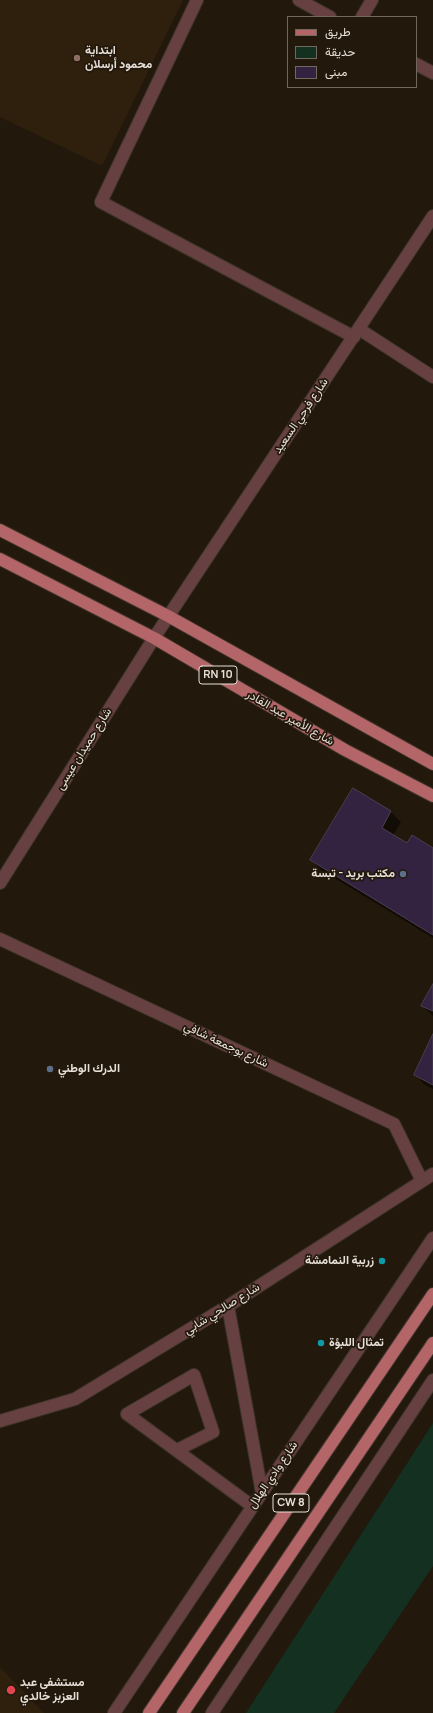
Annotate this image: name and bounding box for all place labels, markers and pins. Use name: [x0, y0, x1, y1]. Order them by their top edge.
place label: ابتداية محمود أرسلان: [85, 44, 152, 72]
marker: ابتداية محمود أرسلان: [72, 53, 82, 63]
place label: مكتب بريد - تبسة: [311, 867, 395, 881]
marker: مكتب بريد - تبسة: [398, 869, 408, 879]
place label: الدرك الوطني: [58, 1062, 120, 1076]
marker: الدرك الوطني: [45, 1064, 55, 1074]
place label: زربية النمامشة: [305, 1254, 374, 1268]
marker: زربية النمامشة: [377, 1256, 387, 1266]
place label: تمثال اللبؤة: [329, 1336, 384, 1350]
marker: تمثال اللبؤة: [316, 1338, 326, 1348]
place label: مستشفى عبد العزبز خالدي: [20, 1676, 84, 1704]
marker: مستشفى عبد العزبز خالدي: [5, 1684, 17, 1696]

